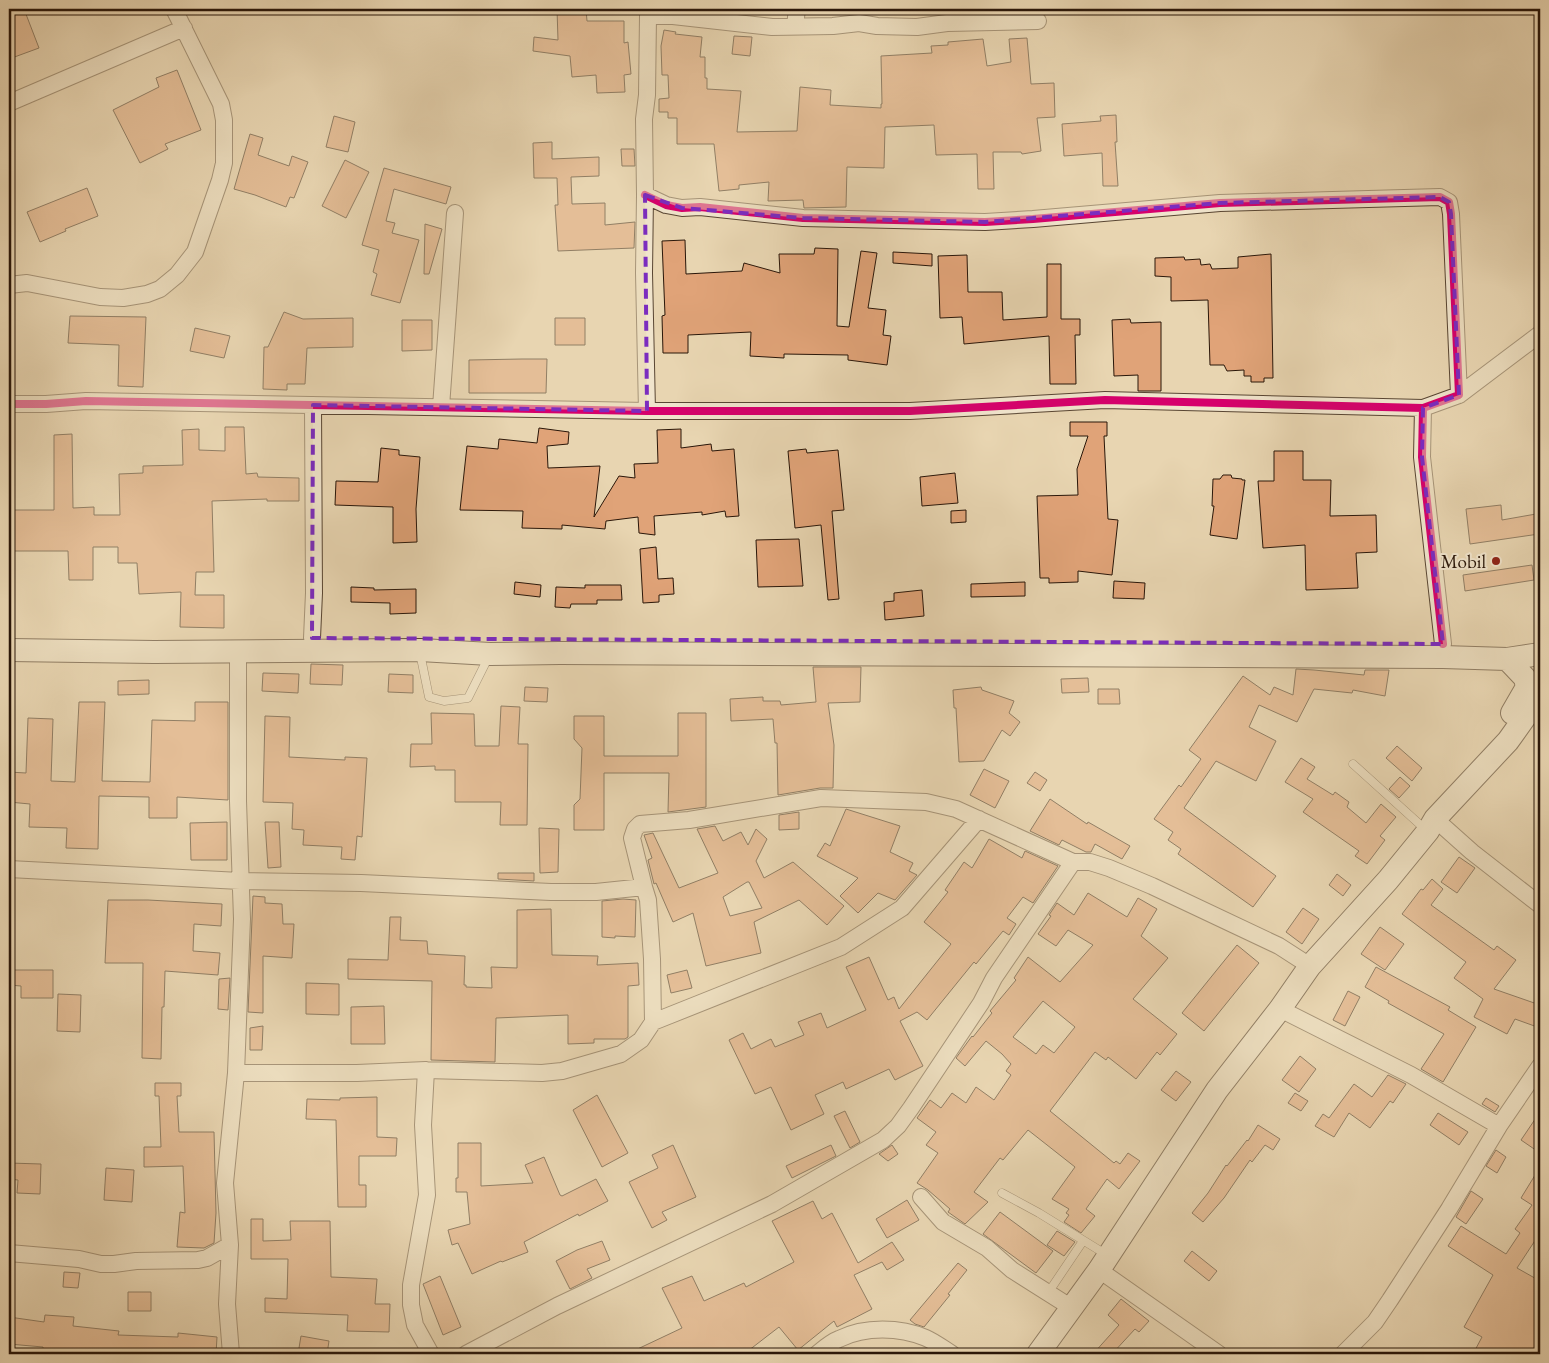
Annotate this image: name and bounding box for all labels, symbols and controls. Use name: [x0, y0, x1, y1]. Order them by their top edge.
place label: Mobil: [1441, 549, 1486, 574]
marker: Mobil: [1490, 555, 1502, 567]

